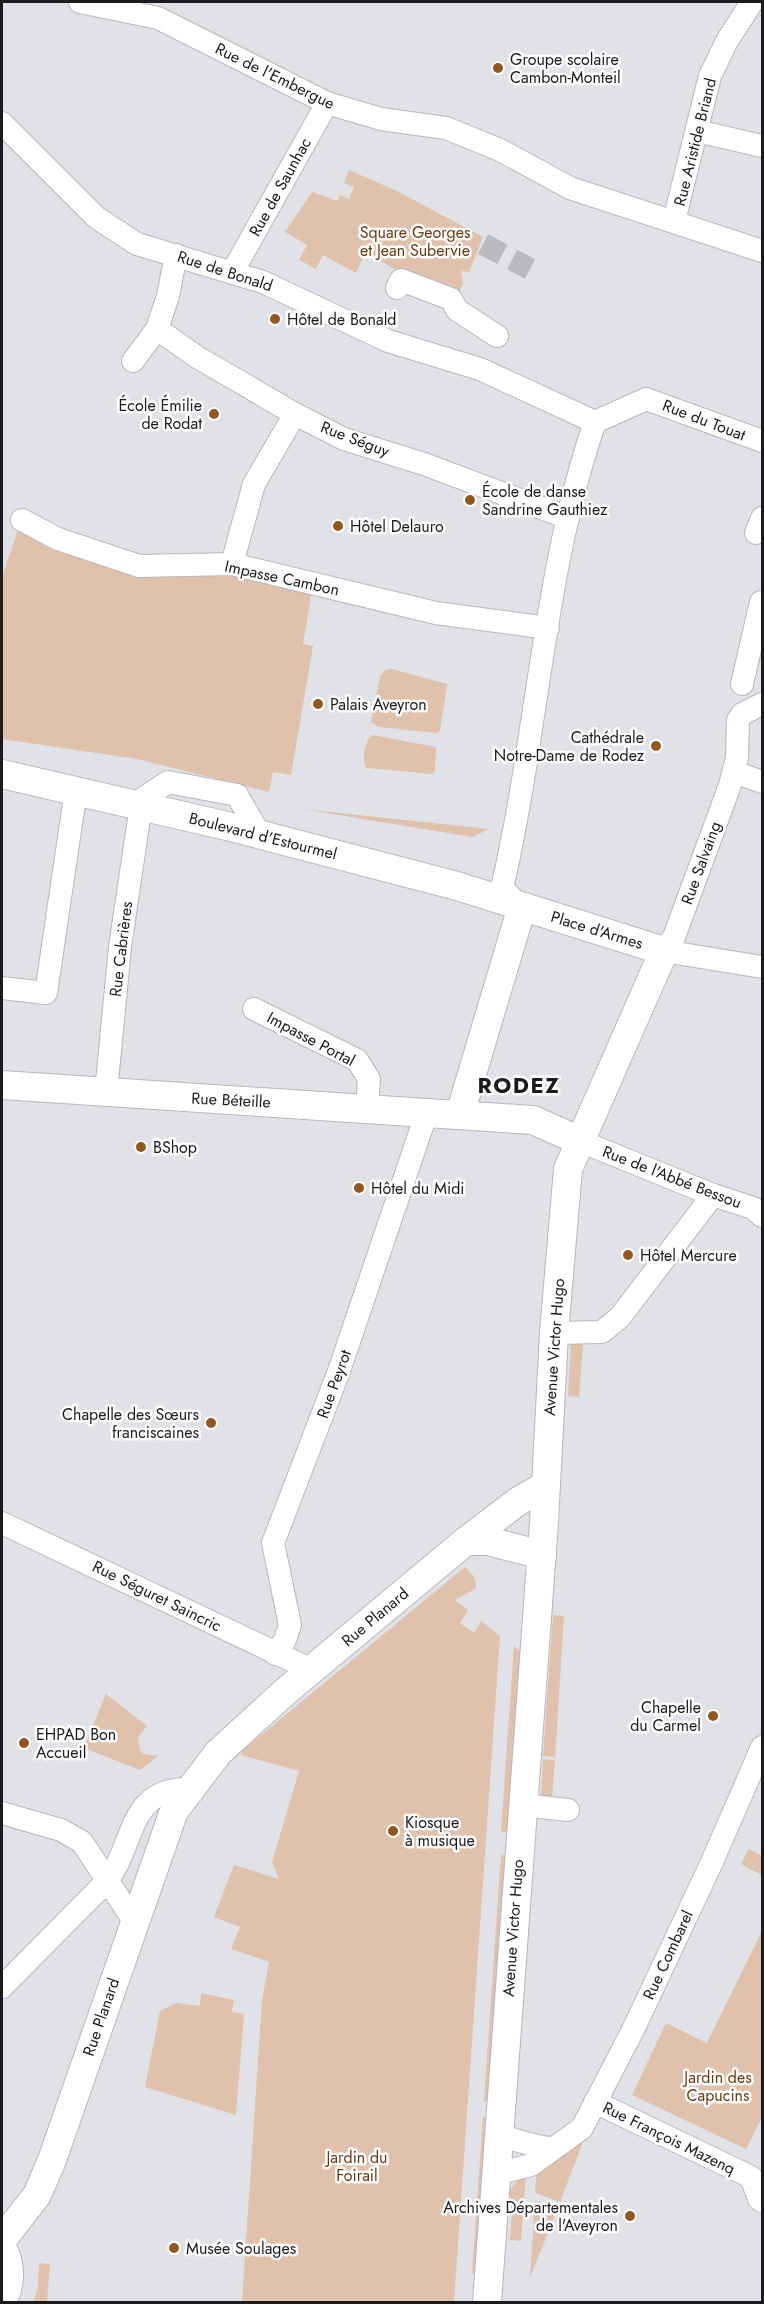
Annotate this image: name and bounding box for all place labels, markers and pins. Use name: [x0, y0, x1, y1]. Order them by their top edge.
place label: Groupe scolaire Cambon-Monteil: [510, 48, 621, 89]
marker: Groupe scolaire Cambon-Monteil: [491, 61, 505, 75]
place label: Hôtel de Bonald: [287, 308, 396, 331]
marker: Hôtel de Bonald: [268, 312, 282, 326]
place label: École Émilie de Rodat: [119, 394, 202, 435]
marker: École Émilie de Rodat: [207, 407, 221, 421]
place label: École de danse Sandrine Gauthiez: [482, 480, 608, 521]
marker: École de danse Sandrine Gauthiez: [463, 493, 477, 507]
place label: Hôtel Delauro: [350, 515, 444, 538]
marker: Hôtel Delauro: [331, 519, 345, 533]
place label: Palais Aveyron: [330, 693, 427, 716]
marker: Palais Aveyron: [311, 697, 325, 711]
place label: Cathédrale Notre-Dame de Rodez: [494, 726, 645, 767]
marker: Cathédrale Notre-Dame de Rodez: [649, 739, 663, 753]
place label: BShop: [153, 1136, 197, 1159]
marker: BShop: [134, 1140, 148, 1154]
place label: Hôtel du Midi: [371, 1177, 464, 1200]
marker: Hôtel du Midi: [352, 1181, 366, 1195]
place label: Hôtel Mercure: [640, 1244, 737, 1267]
marker: Hôtel Mercure: [621, 1248, 635, 1262]
place label: Chapelle des Sœurs franciscaines: [62, 1403, 199, 1444]
marker: Chapelle des Sœurs franciscaines: [204, 1416, 218, 1430]
place label: Chapelle du Carmel: [630, 1696, 701, 1737]
marker: Chapelle du Carmel: [706, 1709, 720, 1723]
place label: EHPAD Bon Accueil: [36, 1723, 116, 1764]
marker: EHPAD Bon Accueil: [17, 1736, 31, 1750]
place label: Kiosque à musique: [405, 1811, 475, 1852]
marker: Kiosque à musique: [386, 1824, 400, 1838]
place label: Archives Départementales de l'Aveyron: [443, 2196, 618, 2237]
marker: Archives Départementales de l'Aveyron: [623, 2209, 637, 2223]
place label: Musée Soulages: [186, 2237, 296, 2260]
marker: Musée Soulages: [167, 2241, 181, 2255]

